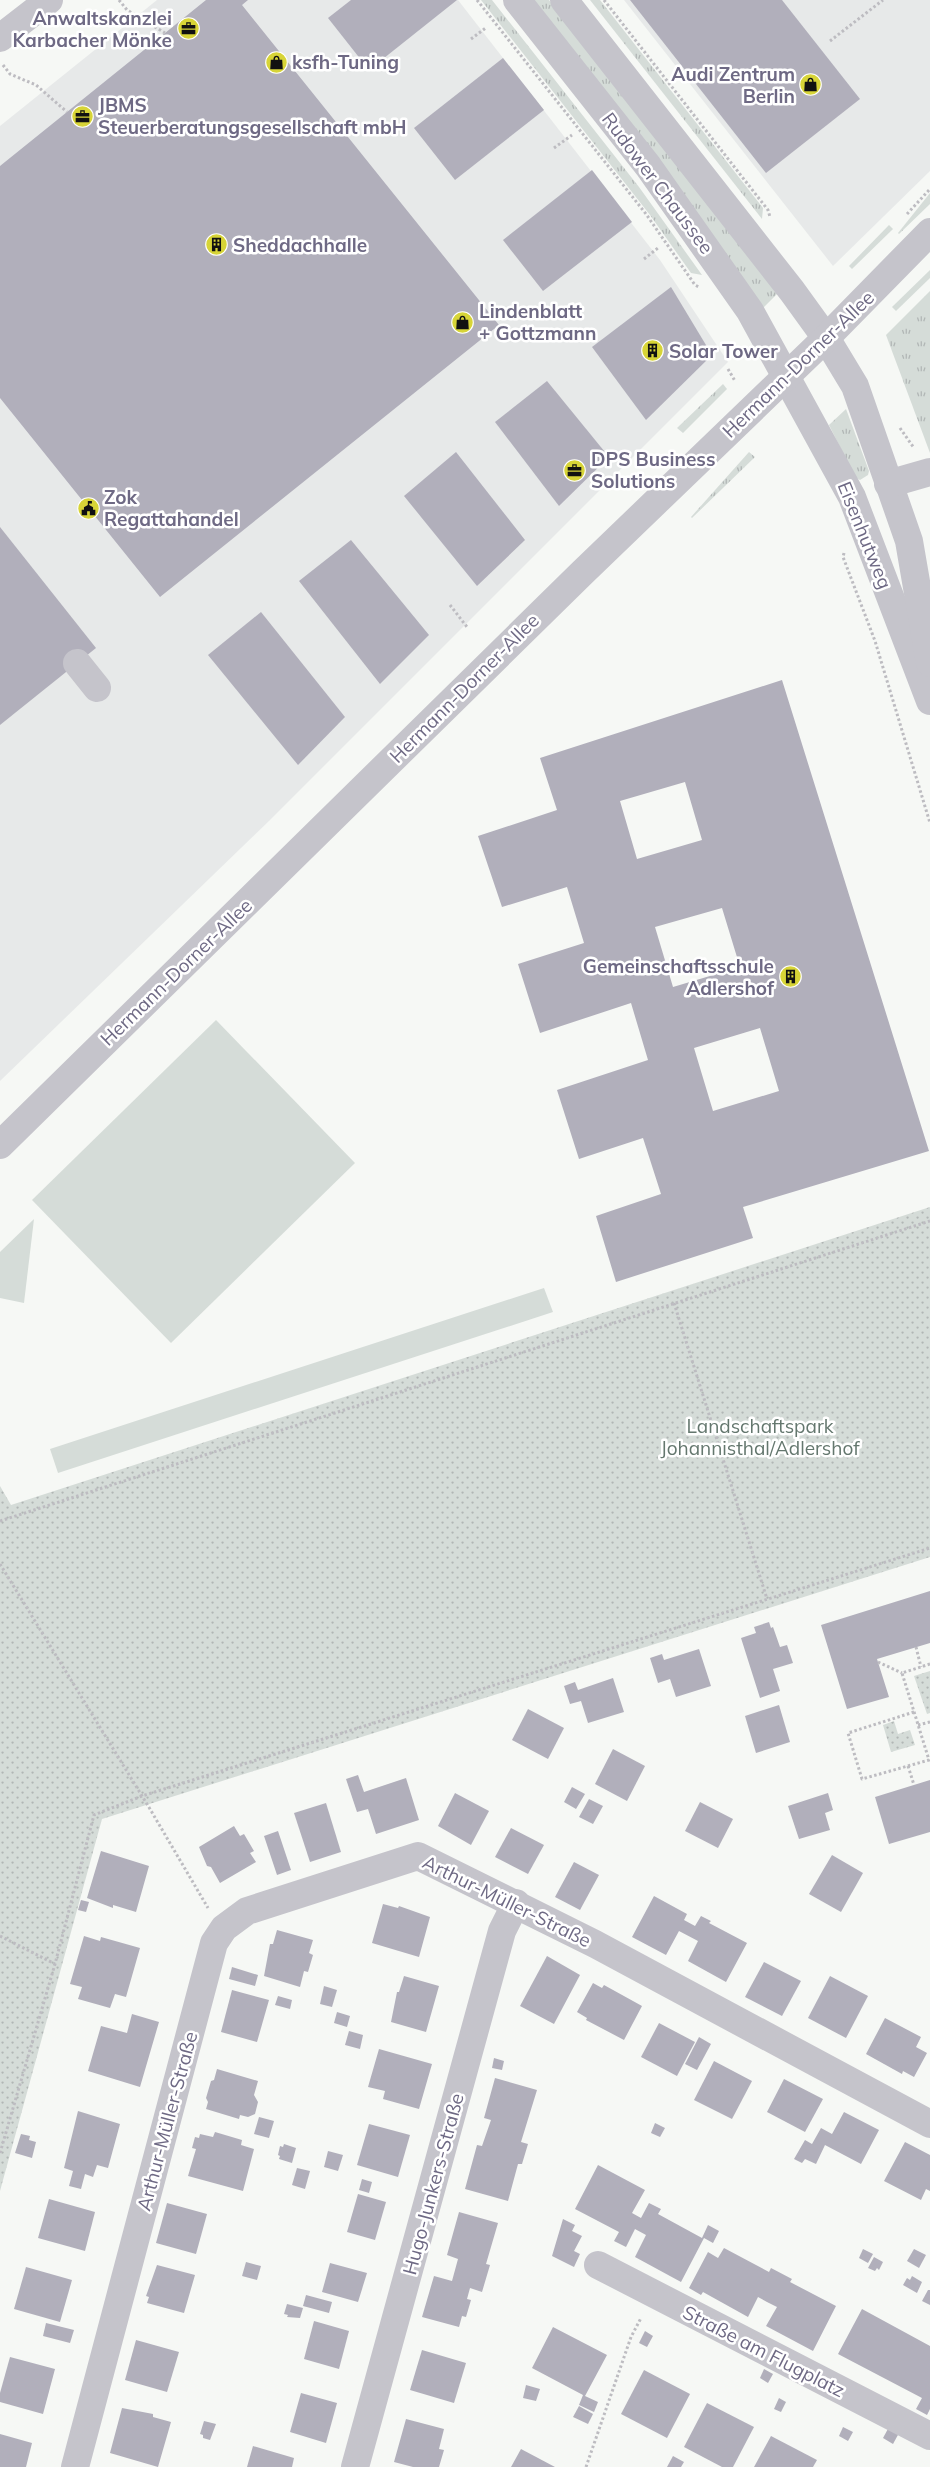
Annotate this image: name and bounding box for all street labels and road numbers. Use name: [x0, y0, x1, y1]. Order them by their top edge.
street label: Rudower Chaussee: [597, 108, 719, 258]
street label: Hermann-Dorner-Allee: [717, 285, 879, 443]
street label: Eisenhutweg: [833, 478, 897, 592]
street label: Hermann-Dorner-Allee: [384, 608, 544, 768]
street label: Hermann-Dorner-Allee: [95, 893, 257, 1051]
street label: Arthur-Müller-Straße: [419, 1850, 595, 1952]
street label: Arthur-Müller-Straße: [132, 2029, 202, 2213]
street label: Hugo-Junkers-Straße: [397, 2091, 469, 2277]
street label: Straße am Flugplatz: [679, 2300, 849, 2402]

